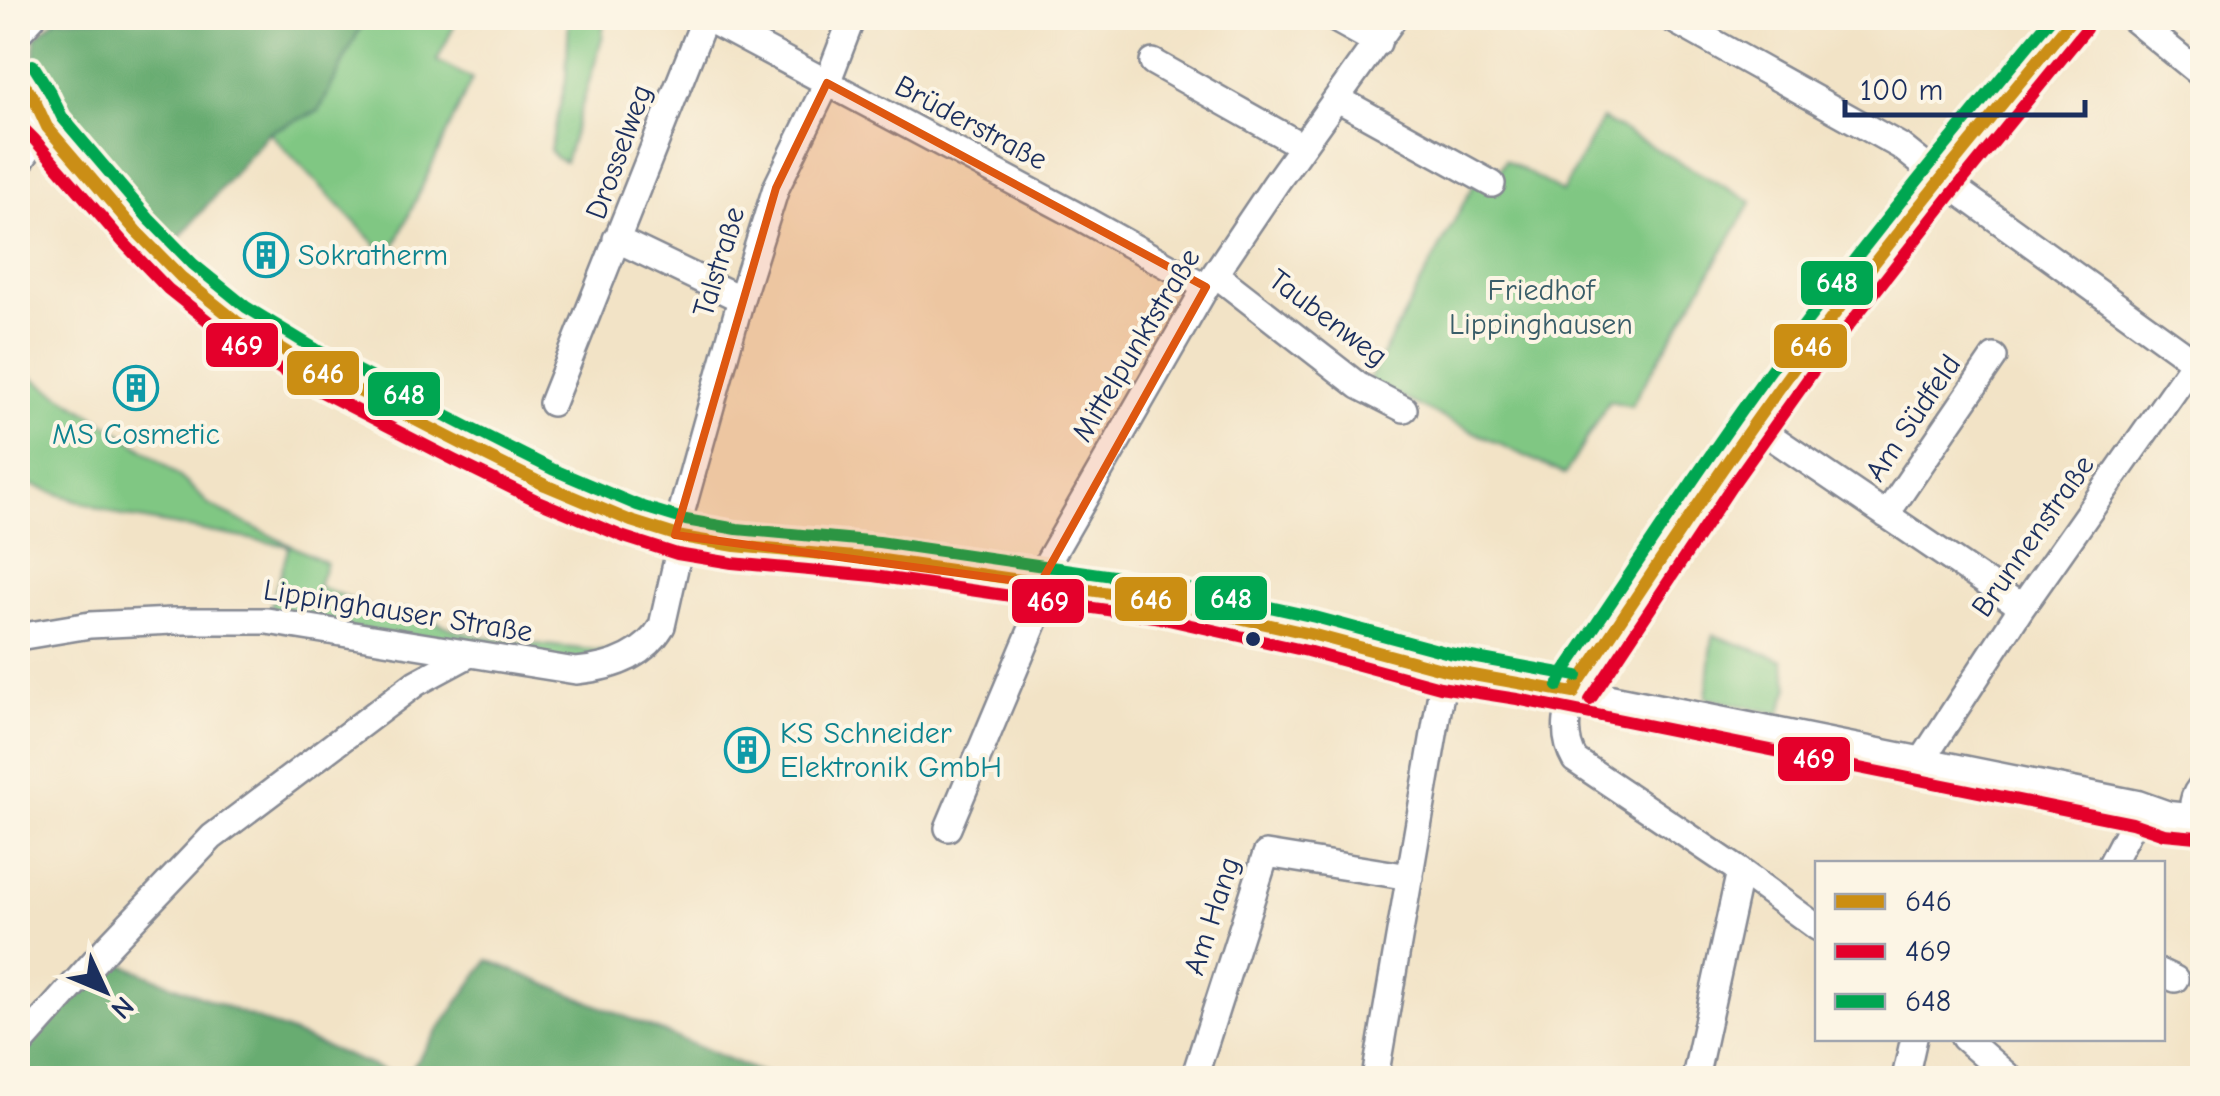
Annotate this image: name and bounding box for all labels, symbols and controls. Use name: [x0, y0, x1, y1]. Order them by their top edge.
scale bar: [1845, 55, 2085, 117]
street label: Brüderstraße: [889, 68, 1053, 178]
text: 100 m: [1860, 73, 1943, 108]
street label: Drosselweg: [578, 80, 660, 224]
street label: Talstraße: [686, 203, 752, 321]
building icon: Sokratherm: [243, 232, 289, 278]
place label: Sokratherm: [298, 238, 448, 273]
street label: Mittelpunktstraße: [1064, 242, 1208, 448]
line badge: 648: [1799, 259, 1875, 307]
street label: Taubenweg: [1262, 262, 1394, 374]
text: 648: [1816, 267, 1858, 299]
park label: Friedhof Lippinghausen: [1449, 273, 1633, 342]
line badge: 469: [204, 321, 280, 369]
line badge: 646: [1772, 322, 1849, 370]
text: 469: [221, 330, 263, 362]
text: 646: [1790, 331, 1832, 363]
street label: Am Südfeld: [1858, 348, 1968, 488]
line badge: 646: [285, 349, 361, 397]
text: 646: [302, 358, 344, 390]
building icon: MS Cosmetic: [113, 365, 159, 411]
line badge: 648: [366, 370, 442, 418]
text: 648: [383, 379, 425, 411]
place label: MS Cosmetic: [52, 417, 220, 452]
street label: Brunnenstraße: [1964, 448, 2102, 624]
street label: Lippinghauser Straße: [261, 572, 535, 650]
line badge: 648: [1193, 574, 1269, 622]
line badge: 646: [1113, 575, 1189, 623]
line badge: 469: [1010, 577, 1086, 625]
text: 648: [1210, 583, 1252, 615]
text: 646: [1130, 584, 1172, 616]
text: 469: [1027, 586, 1069, 618]
unlabelled marker: [1243, 629, 1263, 649]
place label: KS Schneider Elektronik GmbH: [780, 716, 1002, 785]
building icon: KS Schneider Elektronik GmbH: [724, 727, 770, 773]
line badge: 469: [1776, 735, 1852, 783]
text: 469: [1793, 743, 1835, 775]
street label: Am Hang: [1177, 853, 1247, 979]
legend: [1815, 861, 2165, 1041]
text: 646: [1905, 884, 1952, 919]
text: 469: [1905, 934, 1952, 969]
north arrow: [55, 941, 155, 1041]
text: 648: [1905, 984, 1951, 1019]
text: N: [104, 990, 140, 1025]

